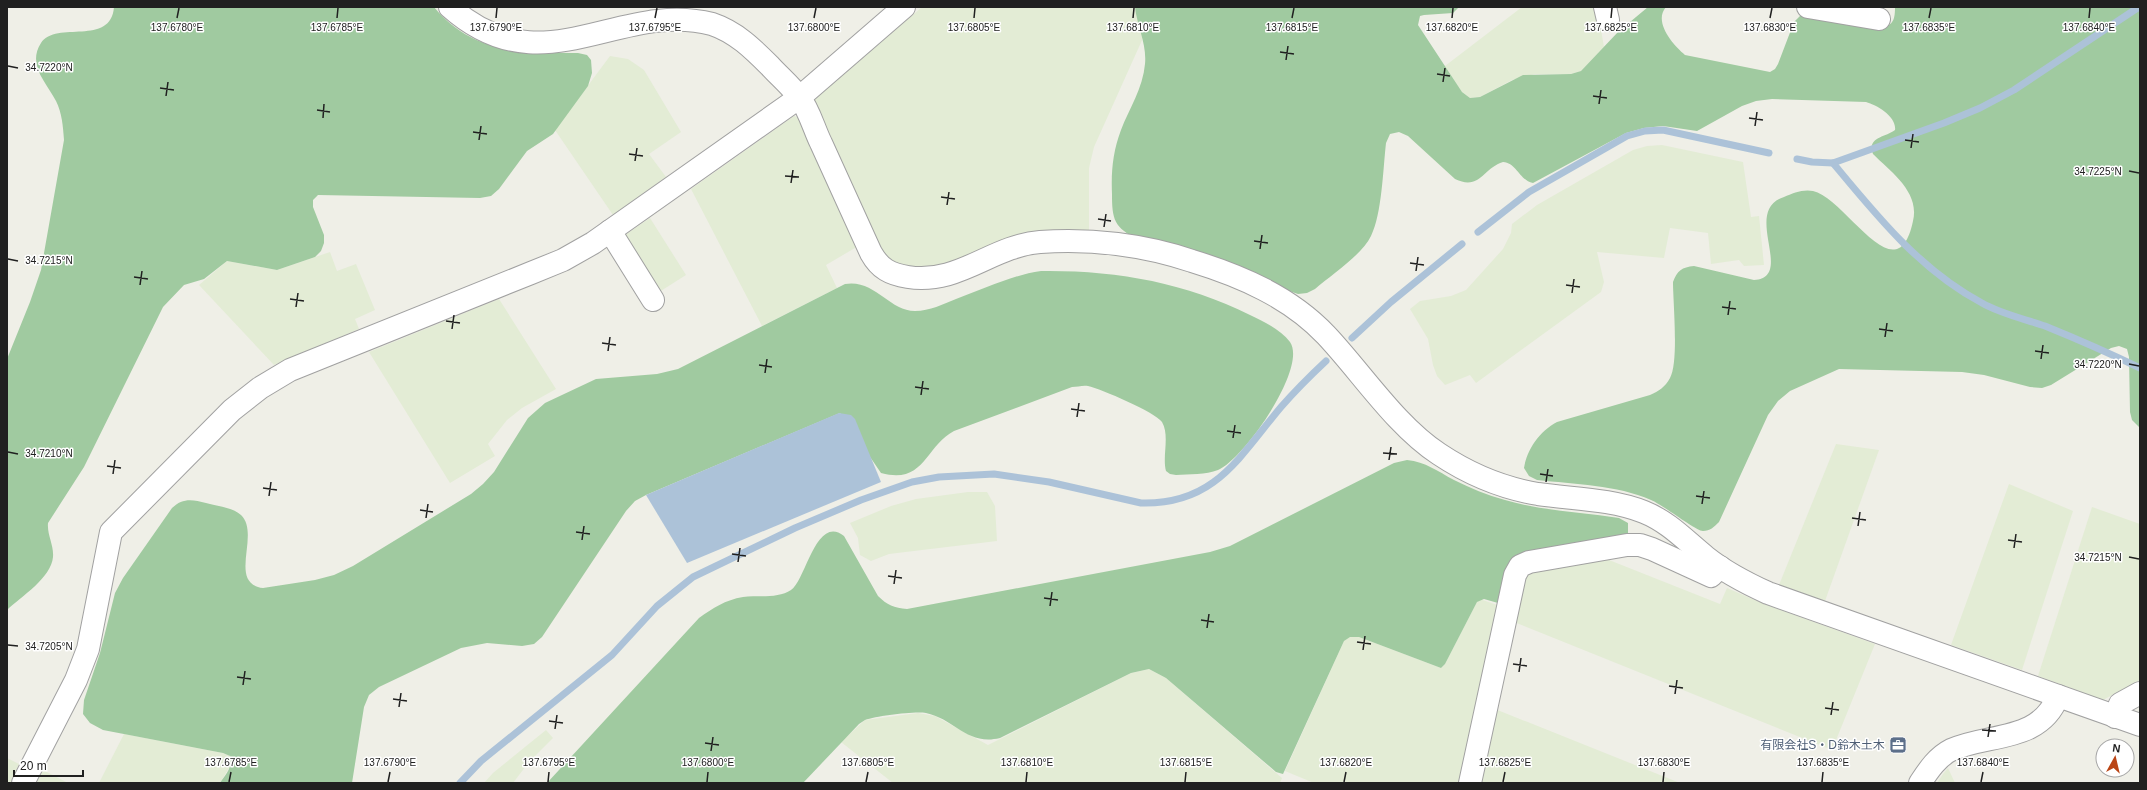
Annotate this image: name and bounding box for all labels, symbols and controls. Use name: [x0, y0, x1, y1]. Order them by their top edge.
text: 137.6780°E: [151, 22, 204, 33]
text: 137.6785°E: [311, 22, 364, 33]
text: 137.6790°E: [470, 22, 523, 33]
text: 137.6795°E: [629, 22, 682, 33]
text: 137.6800°E: [788, 22, 841, 33]
text: 137.6805°E: [948, 22, 1001, 33]
text: 137.6810°E: [1107, 22, 1160, 33]
text: 137.6815°E: [1266, 22, 1319, 33]
text: 137.6820°E: [1426, 22, 1479, 33]
text: 137.6825°E: [1585, 22, 1638, 33]
text: 137.6830°E: [1744, 22, 1797, 33]
text: 137.6835°E: [1903, 22, 1956, 33]
text: 137.6840°E: [2063, 22, 2116, 33]
text: 34.7220°N: [25, 62, 73, 73]
text: 34.7225°N: [2074, 166, 2122, 177]
text: 34.7215°N: [25, 255, 73, 266]
text: 34.7220°N: [2074, 359, 2122, 370]
text: 34.7210°N: [25, 448, 73, 459]
text: 34.7215°N: [2074, 552, 2122, 563]
text: 34.7205°N: [25, 641, 73, 652]
office icon: 有限会社S・D鈴木土木: [1888, 735, 1908, 755]
place label: 有限会社S・D鈴木土木: [1760, 738, 1885, 752]
north arrow: [2095, 738, 2135, 778]
text: N: [2112, 742, 2121, 755]
scale bar: [14, 752, 83, 778]
text: 137.6785°E: [205, 757, 258, 768]
text: 137.6790°E: [364, 757, 417, 768]
text: 137.6795°E: [523, 757, 576, 768]
text: 137.6800°E: [682, 757, 735, 768]
text: 137.6805°E: [842, 757, 895, 768]
text: 137.6810°E: [1001, 757, 1054, 768]
text: 137.6815°E: [1160, 757, 1213, 768]
text: 137.6820°E: [1320, 757, 1373, 768]
text: 137.6825°E: [1479, 757, 1532, 768]
text: 137.6830°E: [1638, 757, 1691, 768]
text: 137.6835°E: [1797, 757, 1850, 768]
text: 137.6840°E: [1957, 757, 2010, 768]
text: 20 m: [20, 759, 47, 773]

